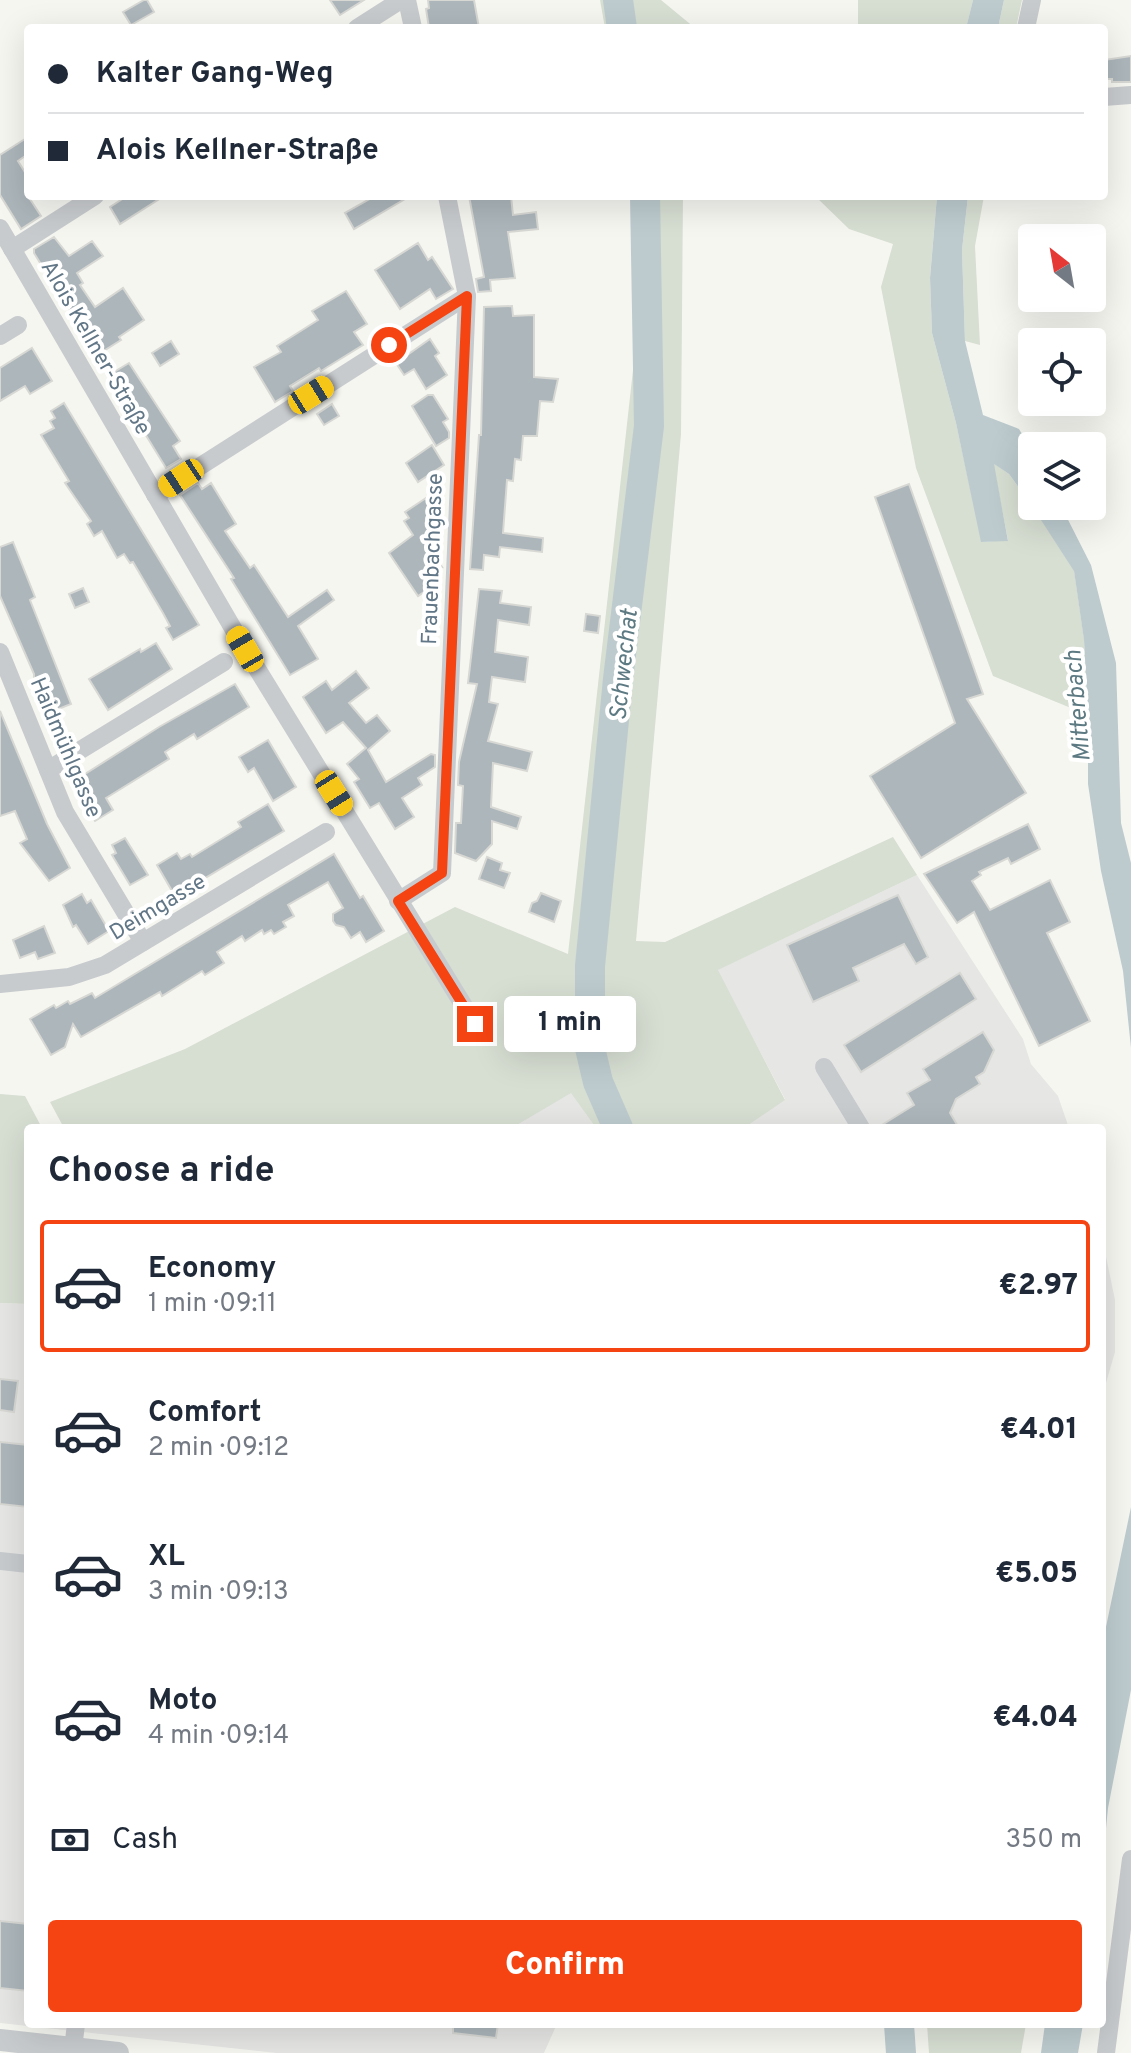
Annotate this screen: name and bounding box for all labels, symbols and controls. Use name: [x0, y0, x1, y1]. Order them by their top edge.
text: Kalter Gang-Weg: [96, 56, 334, 93]
text: Alois Kellner-Straße: [96, 133, 379, 170]
north arrow: [1018, 224, 1106, 312]
map controls: [1018, 224, 1106, 520]
street label: Alois Kellner-Straße: [34, 256, 156, 440]
route start: [371, 327, 407, 363]
button: locate: [1018, 328, 1106, 416]
car: [284, 372, 338, 418]
button: layers: [1018, 432, 1106, 520]
car: [154, 455, 208, 501]
street label: Frauenbachgasse: [417, 473, 450, 645]
water label: Schwechat: [604, 607, 646, 722]
car: [223, 622, 267, 676]
water label: Mitterbach: [1059, 649, 1099, 763]
street label: Haidmühlgasse: [23, 674, 106, 822]
car: [311, 766, 357, 820]
street label: Deimgasse: [105, 869, 211, 947]
callout: 1 min: [503, 996, 635, 1052]
route end: [457, 1006, 493, 1042]
text: 1 min: [538, 1007, 602, 1040]
text: Choose a ride: [48, 1149, 274, 1195]
icon: car: [52, 1250, 124, 1322]
text: Economy: [148, 1251, 276, 1288]
text: €2.97: [999, 1268, 1078, 1305]
text: 1 min · 09:11: [148, 1288, 277, 1321]
icon: car: [52, 1394, 124, 1466]
text: Comfort: [148, 1395, 261, 1432]
text: €4.01: [1000, 1412, 1078, 1449]
text: 2 min · 09:12: [148, 1432, 289, 1465]
icon: car: [52, 1538, 124, 1610]
text: XL: [148, 1539, 185, 1576]
text: €5.05: [995, 1556, 1078, 1593]
text: 3 min · 09:13: [148, 1576, 289, 1609]
icon: car: [52, 1682, 124, 1754]
text: Moto: [148, 1683, 218, 1720]
text: €4.04: [992, 1700, 1078, 1737]
text: 4 min · 09:14: [148, 1720, 289, 1753]
icon: cash: [48, 1818, 92, 1862]
text: Cash: [112, 1822, 178, 1859]
text: 350 m: [1005, 1824, 1082, 1857]
button: Confirm: [48, 1920, 1082, 2012]

